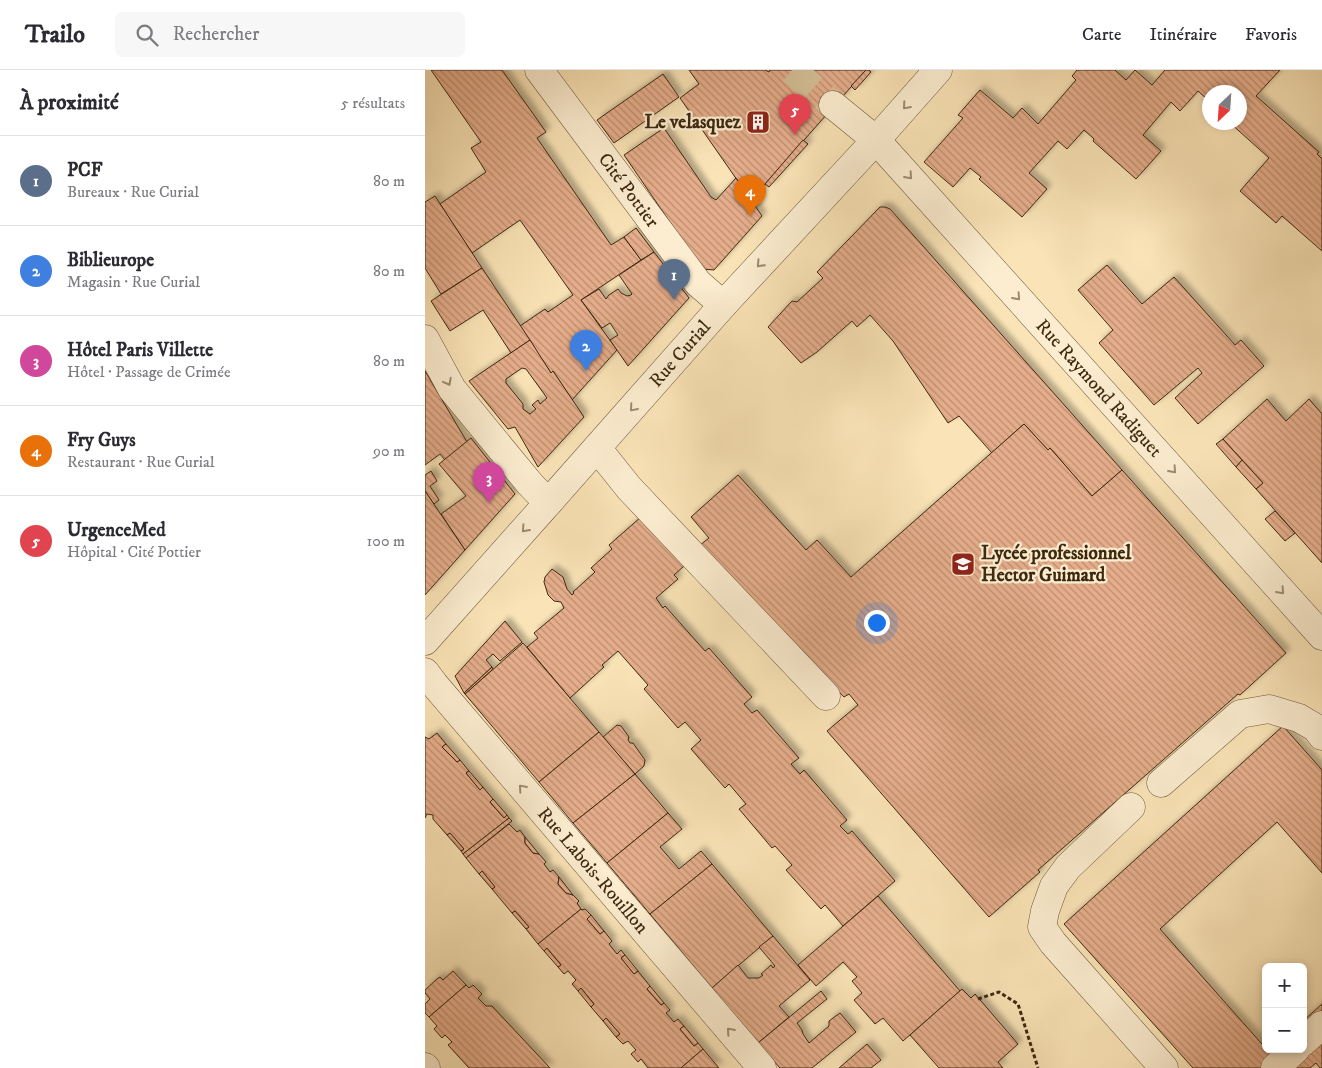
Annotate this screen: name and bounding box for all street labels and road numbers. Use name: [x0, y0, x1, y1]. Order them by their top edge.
street label: Cité Pottier: [593, 148, 664, 232]
street label: Rue Raymond Radiguet: [1031, 314, 1167, 462]
street label: Rue Curial: [644, 315, 716, 392]
street label: Rue Labois-Rouillon: [533, 802, 654, 938]

